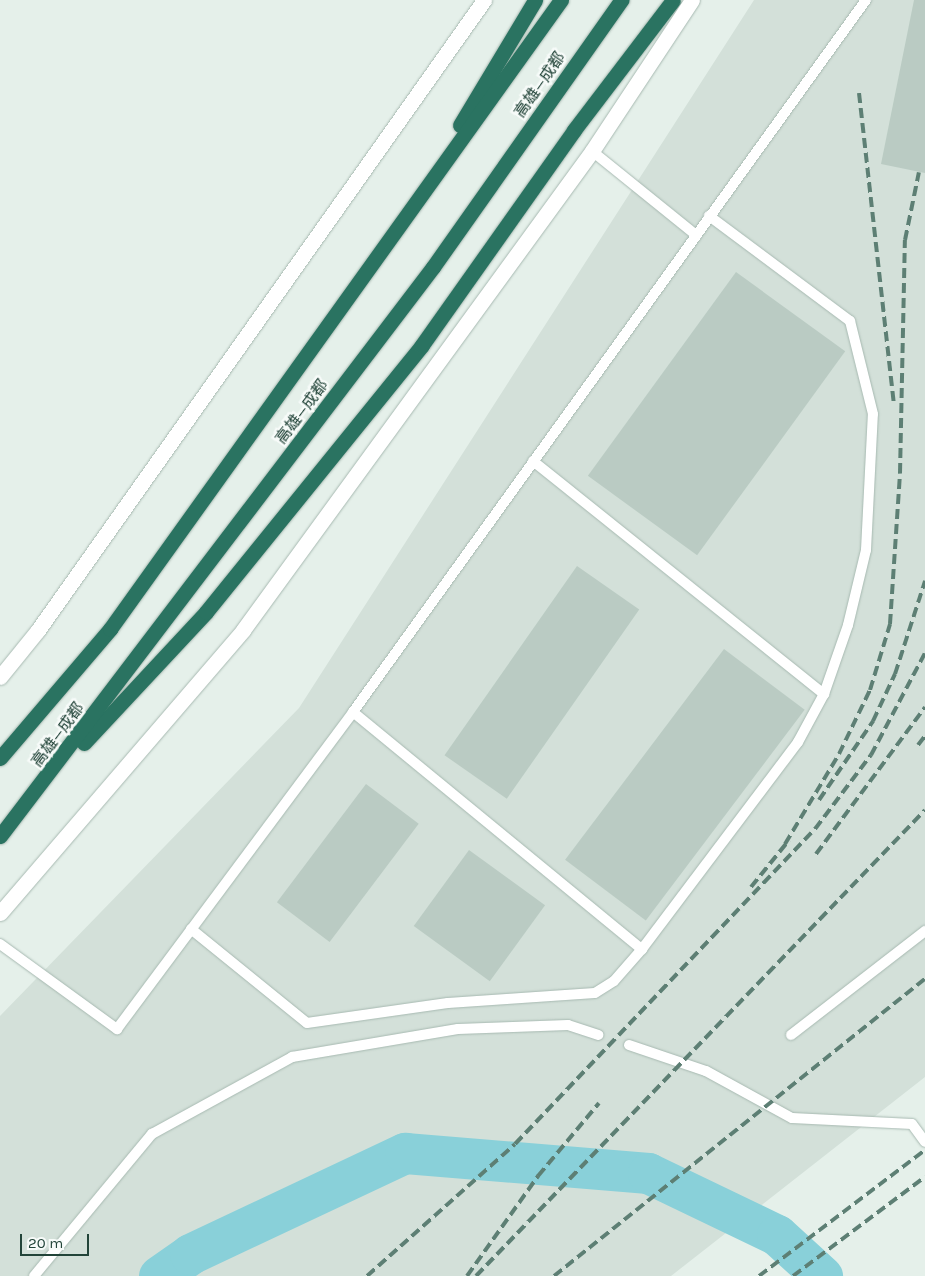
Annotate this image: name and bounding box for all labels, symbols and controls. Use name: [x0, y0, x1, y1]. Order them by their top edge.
street label: 高雄—成都: [510, 49, 570, 121]
street label: 高雄—成都: [272, 376, 332, 448]
street label: 高雄—成都: [28, 699, 88, 771]
scale bar: [22, 1224, 91, 1256]
text: 20 m: [28, 1234, 63, 1252]

